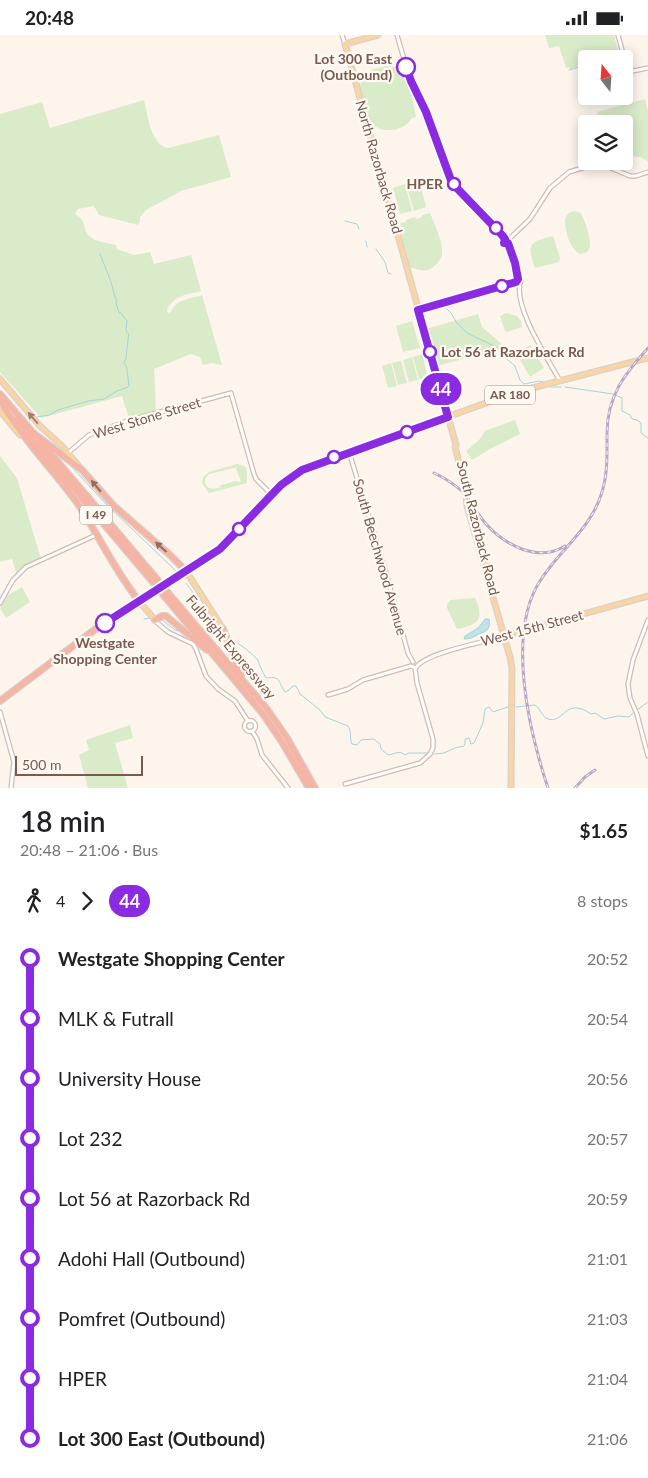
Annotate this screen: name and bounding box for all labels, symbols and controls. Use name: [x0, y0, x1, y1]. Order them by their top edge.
text: 20:48: [25, 6, 74, 29]
place label: Lot 300 East (Outbound): [314, 50, 393, 83]
north arrow: [578, 50, 632, 105]
map controls: [578, 50, 633, 170]
marker: Lot 300 East (Outbound): [396, 57, 416, 77]
street label: North Razorback Road: [352, 98, 407, 236]
button: layers: [578, 115, 633, 170]
place label: HPER: [406, 175, 444, 192]
marker: HPER: [447, 177, 461, 191]
unlabelled marker: [489, 221, 503, 235]
unlabelled marker: [495, 279, 509, 293]
place label: Lot 56 at Razorback Rd: [441, 343, 585, 360]
marker: Lot 56 at Razorback Rd: [423, 345, 437, 359]
line badge: 44: [418, 373, 464, 405]
text: 44: [431, 378, 451, 400]
road number: AR 180: [485, 385, 535, 405]
street label: West Stone Street: [91, 393, 203, 442]
one-way arrow: [27, 413, 39, 425]
unlabelled marker: [400, 425, 414, 439]
unlabelled marker: [327, 450, 341, 464]
street label: South Razorback Road: [454, 459, 503, 597]
street label: South Beechwood Avenue: [350, 477, 411, 637]
one-way arrow: [90, 480, 102, 492]
road number: I 49: [80, 505, 112, 525]
unlabelled marker: [232, 522, 246, 536]
one-way arrow: [156, 541, 168, 553]
street label: Fulbright Expressway: [183, 591, 280, 703]
street label: West 15th Street: [479, 606, 585, 649]
marker: Westgate Shopping Center: [95, 613, 115, 633]
place label: Westgate Shopping Center: [53, 634, 158, 667]
scale bar: [15, 753, 142, 776]
text: 500 m: [22, 756, 61, 773]
text: 18 min: [20, 804, 105, 838]
text: $1.65: [579, 819, 628, 842]
text: 20:48 – 21:06 · Bus: [20, 840, 158, 859]
icon: walk: [20, 887, 48, 915]
icon: forward: [73, 887, 101, 915]
text: 44: [119, 890, 140, 912]
text: 4: [56, 891, 65, 910]
text: 8 stops: [577, 891, 628, 910]
text: Westgate Shopping Center: [58, 947, 285, 970]
text: 20:52: [587, 949, 628, 968]
text: MLK & Futrall: [58, 1007, 174, 1030]
text: 20:54: [587, 1009, 628, 1028]
text: University House: [58, 1067, 201, 1090]
text: 20:56: [587, 1069, 628, 1088]
text: Lot 232: [58, 1127, 122, 1150]
text: 20:57: [587, 1129, 628, 1148]
text: Lot 56 at Razorback Rd: [58, 1187, 250, 1210]
text: 20:59: [587, 1189, 628, 1208]
text: Adohi Hall (Outbound): [58, 1247, 245, 1270]
text: 21:01: [587, 1249, 628, 1268]
text: Pomfret (Outbound): [58, 1307, 225, 1330]
text: 21:03: [587, 1309, 628, 1328]
text: HPER: [58, 1367, 107, 1390]
text: 21:04: [587, 1369, 628, 1388]
text: Lot 300 East (Outbound): [58, 1427, 265, 1450]
text: 21:06: [587, 1429, 628, 1448]

